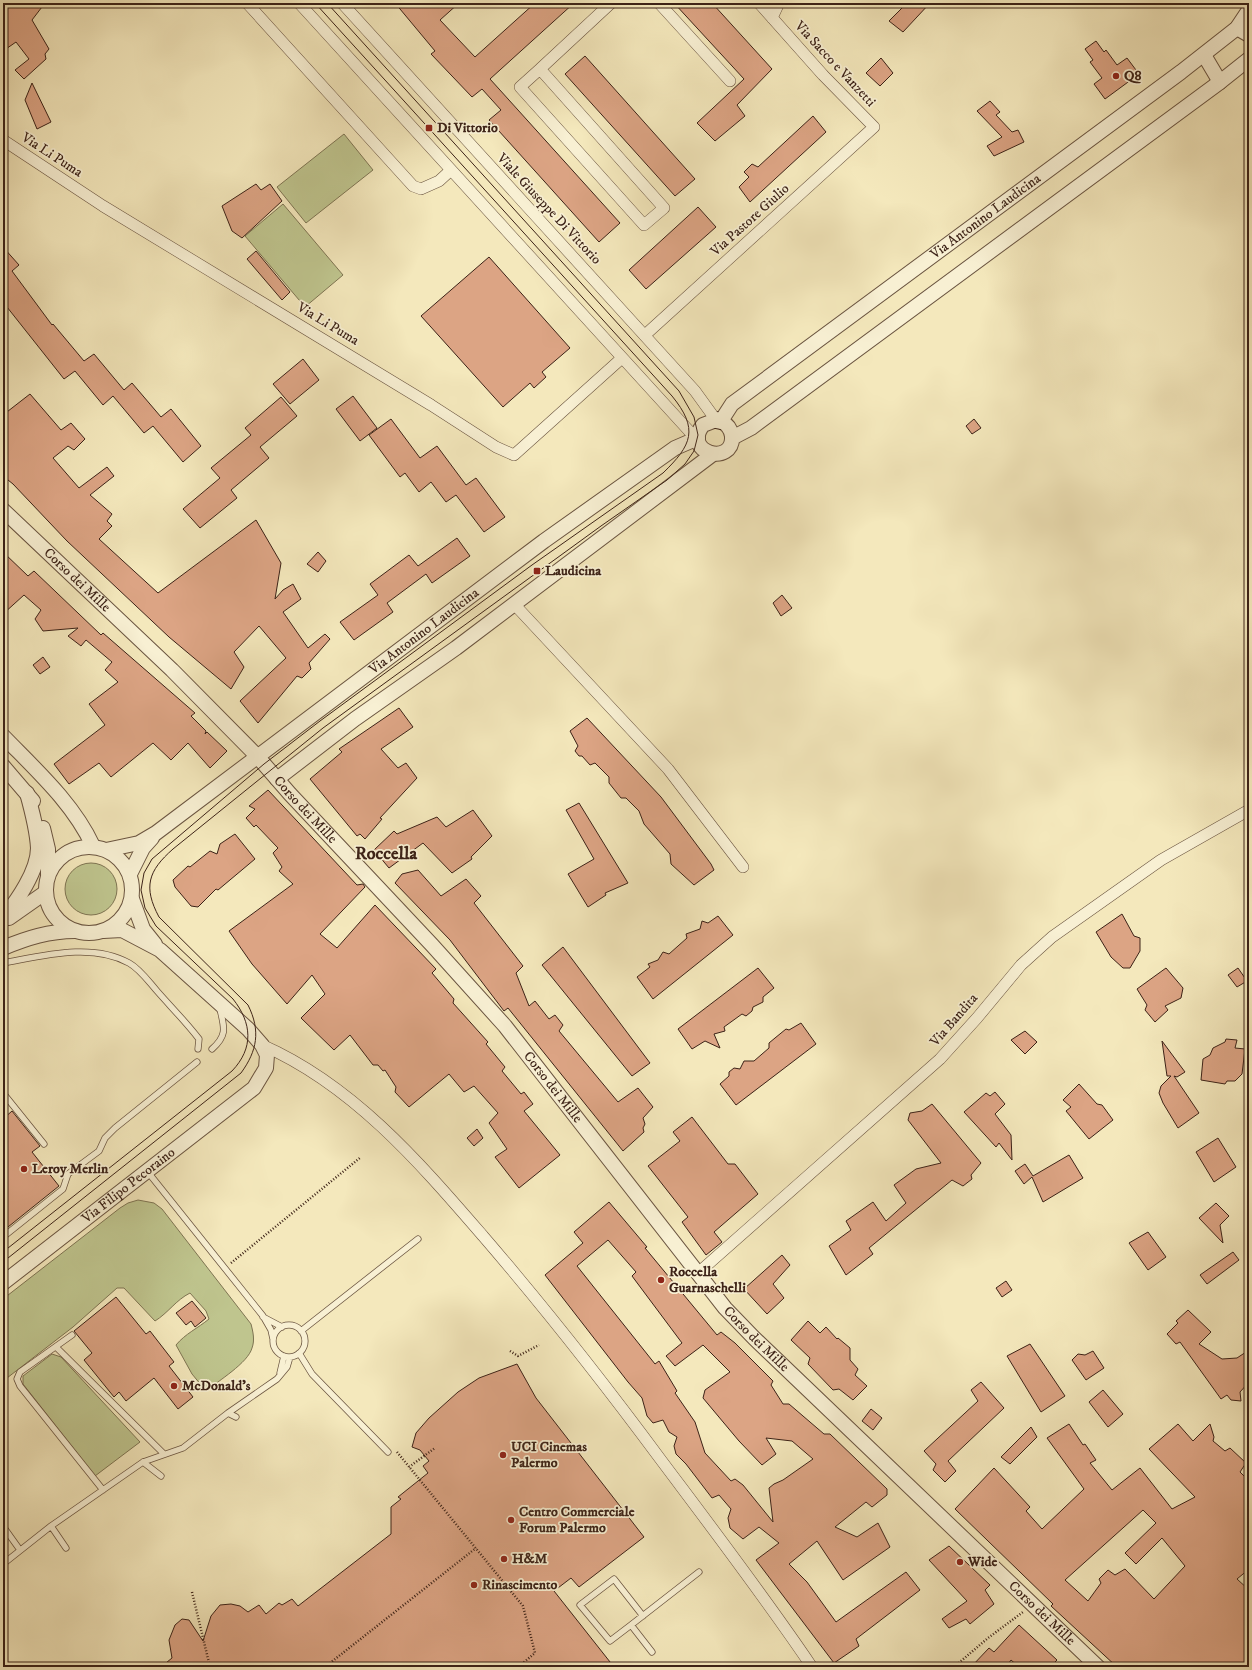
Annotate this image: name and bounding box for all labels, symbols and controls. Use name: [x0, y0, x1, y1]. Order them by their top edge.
street label: Via Sacco e Vanzetti: [790, 17, 880, 111]
place label: Q8: [1124, 67, 1141, 85]
marker: Q8: [1111, 71, 1121, 81]
place label: Di Vittorio: [437, 119, 498, 137]
marker: Di Vittorio: [424, 123, 434, 133]
street label: Via Li Puma: [17, 128, 86, 181]
street label: Viale Giuseppe Di Vittorio: [492, 149, 605, 268]
street label: Via Antonino Laudicina: [926, 170, 1045, 264]
street label: Via Pastore Giulio: [706, 180, 793, 261]
street label: Via Li Puma: [293, 298, 362, 350]
street label: Corso dei Mille: [40, 544, 115, 616]
place label: Laudicina: [545, 562, 602, 580]
marker: Laudicina: [532, 566, 542, 576]
street label: Via Antonino Laudicina: [365, 584, 483, 679]
street label: Corso dei Mille: [270, 772, 341, 848]
district label: Roccella: [355, 843, 417, 865]
street label: Via Bandita: [925, 990, 982, 1051]
street label: Corso dei Mille: [519, 1048, 586, 1127]
street label: Via Filipo Pecoraino: [77, 1143, 179, 1228]
place label: Leroy Merlin: [32, 1160, 109, 1178]
marker: Leroy Merlin: [19, 1164, 29, 1174]
place label: Roccella Guarnaschelli: [669, 1263, 746, 1297]
marker: Roccella Guarnaschelli: [656, 1275, 666, 1285]
street label: Corso dei Mille: [719, 1303, 793, 1376]
place label: McDonald's: [182, 1377, 251, 1395]
marker: McDonald's: [169, 1381, 179, 1391]
place label: UCI Cinemas Palermo: [511, 1438, 587, 1472]
marker: UCI Cinemas Palermo: [498, 1450, 508, 1460]
place label: Centro Commerciale Forum Palermo: [519, 1503, 635, 1537]
marker: Centro Commerciale Forum Palermo: [506, 1515, 516, 1525]
place label: H&M: [512, 1550, 548, 1568]
place label: Wide: [967, 1553, 997, 1571]
marker: H&M: [499, 1554, 509, 1564]
marker: Wide: [955, 1557, 965, 1567]
place label: Rinascimento: [482, 1576, 557, 1594]
street label: Corso dei Mille: [1005, 1577, 1079, 1650]
marker: Rinascimento: [469, 1580, 479, 1590]

